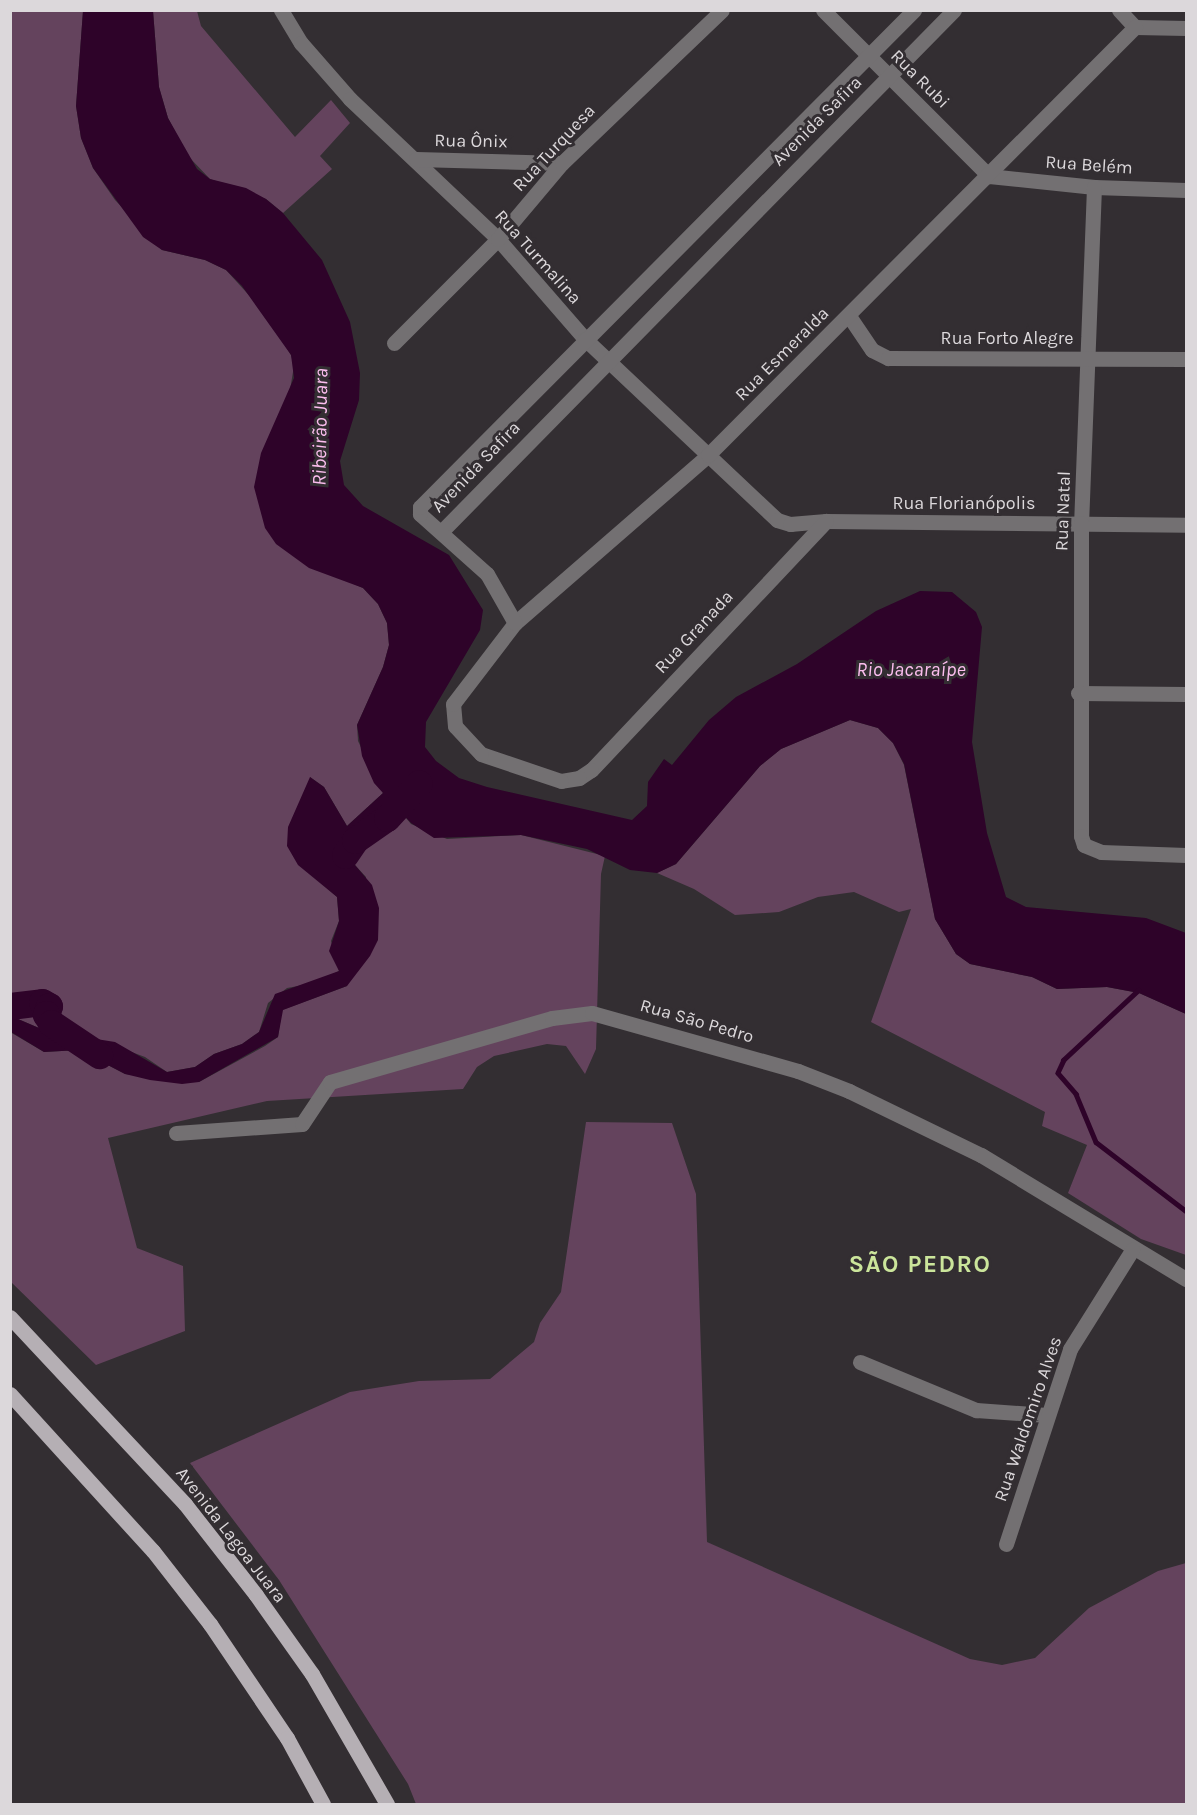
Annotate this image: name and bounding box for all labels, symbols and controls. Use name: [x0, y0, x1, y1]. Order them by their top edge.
street label: Rua Rubi: [886, 45, 954, 113]
street label: Avenida Safira: [768, 72, 866, 170]
street label: Rua Turquesa: [508, 100, 600, 196]
street label: Rua Ônix: [434, 130, 508, 152]
street label: Rua Belém: [1045, 151, 1133, 179]
street label: Rua Turmalina: [490, 205, 586, 309]
street label: Rua Esmeralda: [731, 303, 833, 405]
street label: Rua Forto Alegre: [941, 327, 1073, 349]
water label: Ribeirão Juara: [307, 368, 333, 486]
street label: Avenida Safira: [427, 417, 525, 517]
street label: Rua Natal: [1051, 471, 1075, 551]
street label: Rua Florianópolis: [892, 492, 1036, 514]
street label: Rua Granada: [650, 586, 738, 678]
water label: Rio Jacaraípe: [856, 657, 966, 681]
street label: Rua São Pedro: [638, 994, 756, 1048]
district label: SÃO PEDRO: [849, 1251, 991, 1279]
street label: Rua Waldomiro Alves: [990, 1334, 1066, 1504]
street label: Avenida Lagoa Juara: [171, 1463, 291, 1607]

